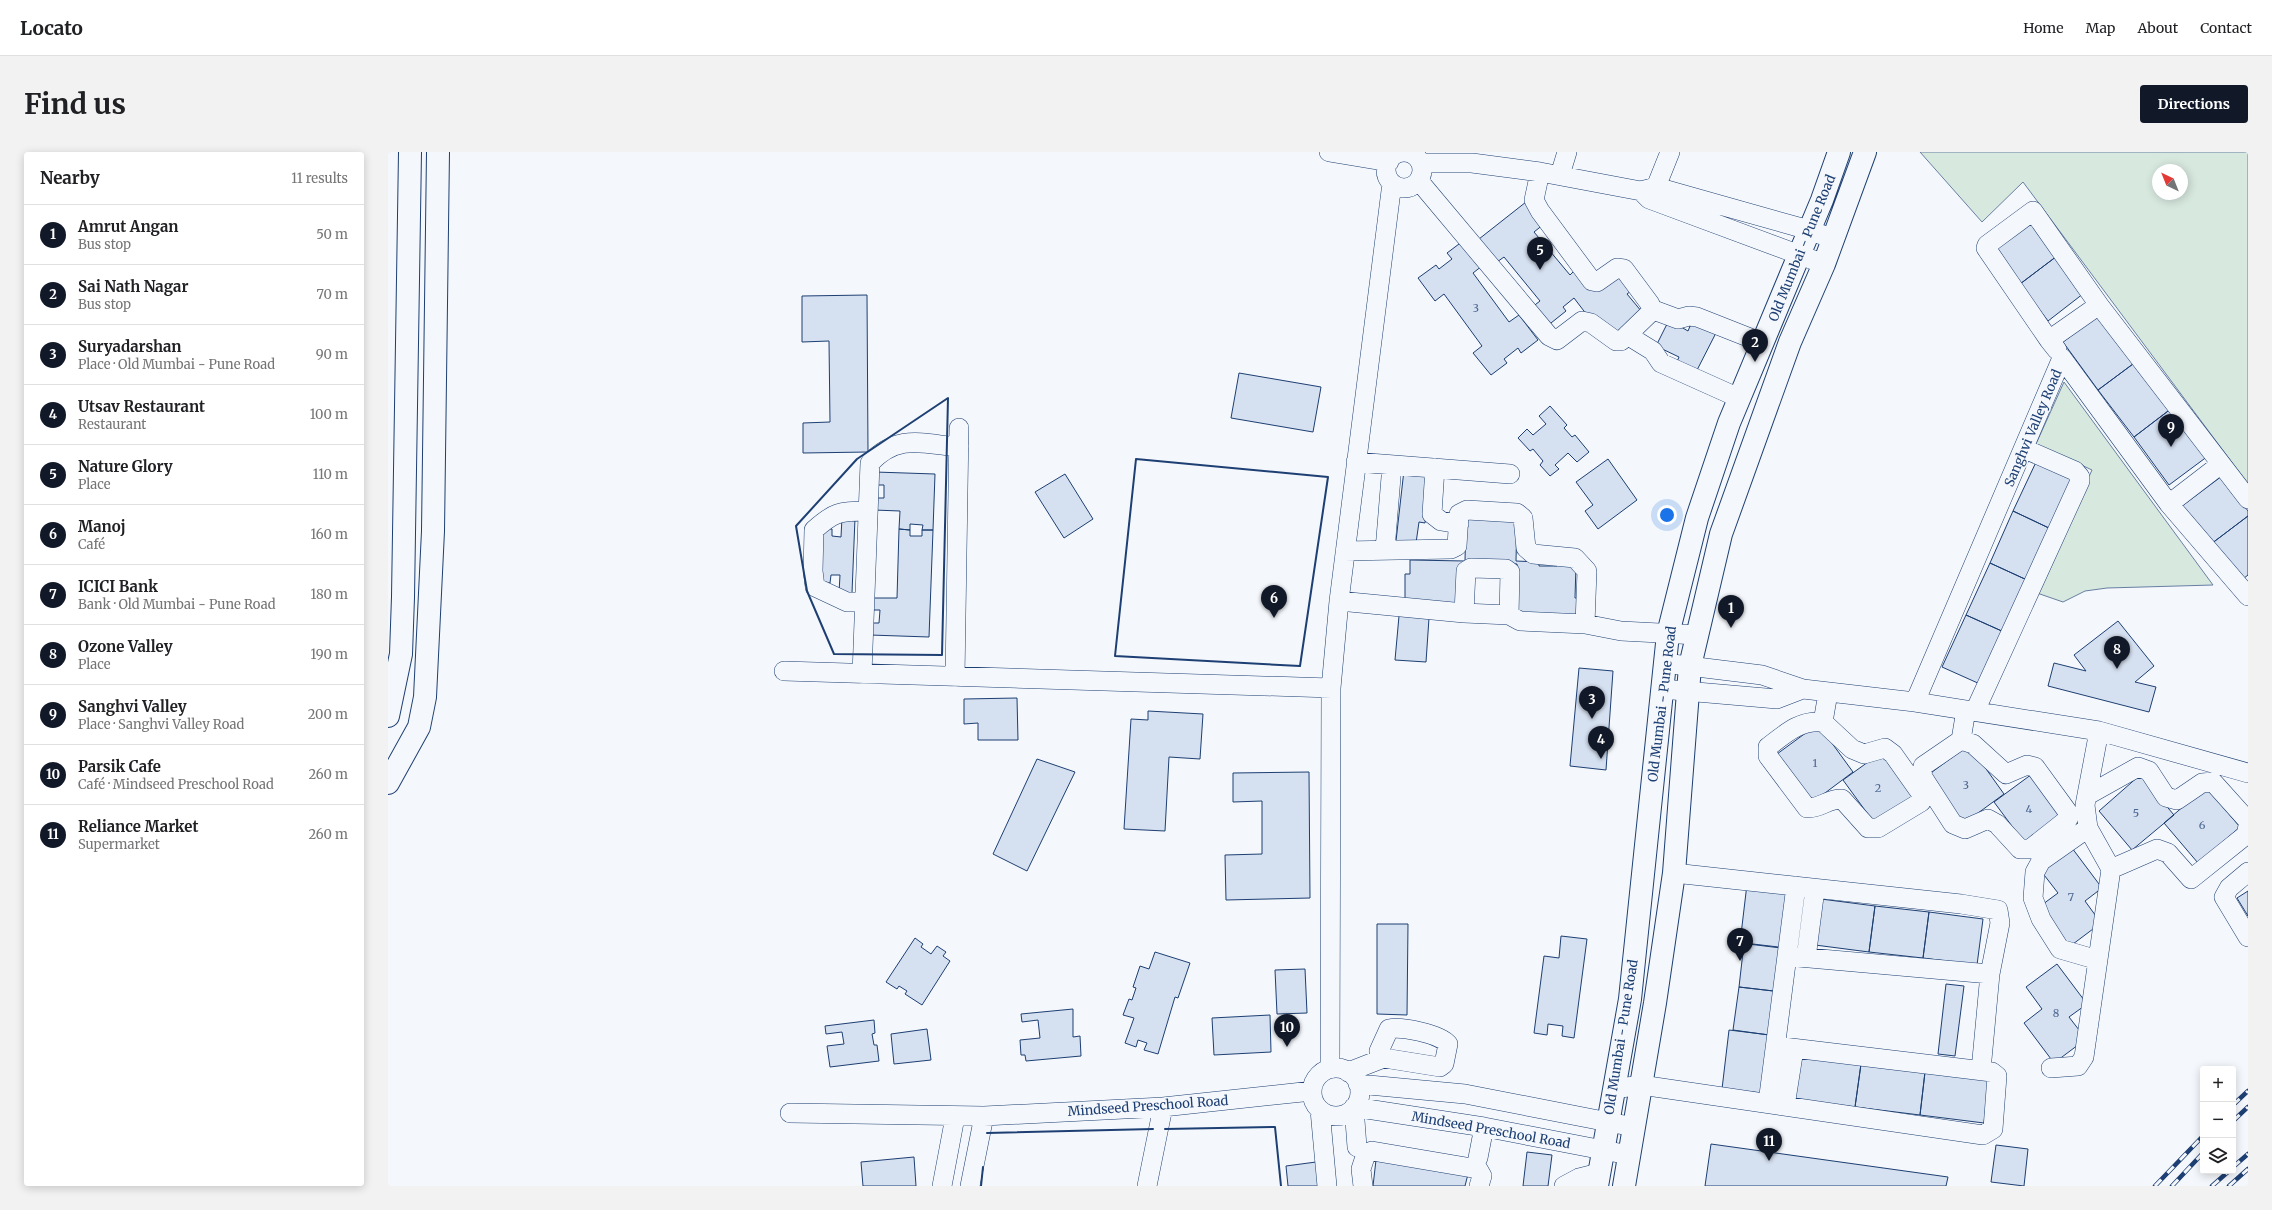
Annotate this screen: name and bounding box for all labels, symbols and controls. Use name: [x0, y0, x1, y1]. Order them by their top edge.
text: Locato: [20, 16, 83, 40]
text: Home: [2023, 19, 2064, 37]
text: Map: [2086, 19, 2115, 37]
text: About: [2137, 19, 2178, 37]
text: Contact: [2200, 19, 2252, 37]
button: Directions: [2140, 85, 2248, 123]
text: Find us: [24, 86, 126, 122]
north arrow: [2152, 164, 2188, 200]
text: Nearby: [40, 167, 100, 189]
text: 11 results: [291, 170, 348, 187]
street label: Old Mumbai - Pune Road: [1765, 172, 1839, 324]
text: Amrut Angan: [78, 217, 178, 236]
text: 1: [50, 226, 56, 243]
text: 50 m: [316, 226, 348, 243]
text: Bus stop: [78, 236, 131, 253]
pin: 5: [1527, 237, 1553, 270]
text: Sai Nath Nagar: [78, 277, 188, 296]
text: 2: [49, 286, 57, 303]
text: 70 m: [317, 286, 348, 303]
text: Bus stop: [78, 296, 131, 313]
house number: 3: [1473, 301, 1479, 315]
pin: 2: [1742, 329, 1768, 362]
text: Suryadarshan: [78, 337, 182, 356]
text: 3: [49, 346, 57, 363]
text: 90 m: [316, 346, 348, 363]
text: Place · Old Mumbai - Pune Road: [78, 356, 275, 373]
street label: Sanghvi Valley Road: [2001, 366, 2066, 489]
text: Utsav Restaurant: [78, 397, 205, 416]
text: 4: [49, 406, 57, 423]
text: 100 m: [310, 406, 348, 423]
pin: 9: [2158, 414, 2184, 447]
text: Restaurant: [78, 416, 146, 433]
text: Nature Glory: [78, 457, 173, 476]
text: 5: [49, 466, 57, 483]
text: 110 m: [313, 466, 348, 483]
text: Place: [78, 476, 111, 493]
your location: [1657, 505, 1677, 525]
text: Manoj: [78, 517, 126, 536]
text: 6: [49, 526, 57, 543]
text: 160 m: [310, 526, 348, 543]
text: Café: [78, 536, 105, 553]
text: ICICI Bank: [78, 577, 158, 596]
pin: 6: [1261, 585, 1287, 618]
text: 7: [49, 586, 57, 603]
text: 180 m: [310, 586, 348, 603]
pin: 1: [1718, 595, 1744, 628]
text: Bank · Old Mumbai - Pune Road: [78, 596, 276, 613]
street label: Old Mumbai - Pune Road: [1644, 625, 1680, 783]
pin: 8: [2104, 636, 2130, 669]
text: Ozone Valley: [78, 637, 173, 656]
text: 8: [49, 646, 57, 663]
text: 190 m: [311, 646, 348, 663]
text: Place: [78, 656, 111, 673]
pin: 3: [1579, 686, 1605, 719]
text: Sanghvi Valley: [78, 697, 187, 716]
text: 9: [49, 706, 57, 723]
text: 200 m: [308, 706, 348, 723]
text: Place · Sanghvi Valley Road: [78, 716, 244, 733]
pin: 4: [1588, 726, 1614, 759]
house number: 1: [1813, 756, 1818, 770]
text: Parsik Cafe: [78, 757, 161, 776]
text: 10: [46, 766, 60, 783]
text: 260 m: [308, 766, 348, 783]
text: Café · Mindseed Preschool Road: [78, 776, 274, 793]
house number: 3: [1963, 778, 1969, 792]
house number: 2: [1875, 781, 1881, 795]
house number: 4: [2026, 802, 2033, 816]
house number: 5: [2133, 806, 2139, 820]
text: Reliance Market: [78, 817, 198, 836]
house number: 6: [2199, 818, 2206, 832]
text: 11: [47, 826, 59, 843]
text: 260 m: [308, 826, 348, 843]
text: Supermarket: [78, 836, 160, 853]
house number: 7: [2068, 890, 2074, 904]
pin: 7: [1727, 928, 1753, 961]
street label: Old Mumbai - Pune Road: [1600, 958, 1642, 1116]
house number: 8: [2053, 1006, 2060, 1020]
pin: 10: [1274, 1014, 1300, 1047]
map controls: [2200, 1066, 2236, 1174]
button: +: [2200, 1066, 2236, 1102]
street label: Mindseed Preschool Road: [1067, 1092, 1229, 1120]
button: −: [2200, 1102, 2236, 1138]
street label: Mindseed Preschool Road: [1410, 1108, 1572, 1152]
pin: 11: [1756, 1128, 1782, 1161]
button: layers: [2200, 1138, 2236, 1174]

